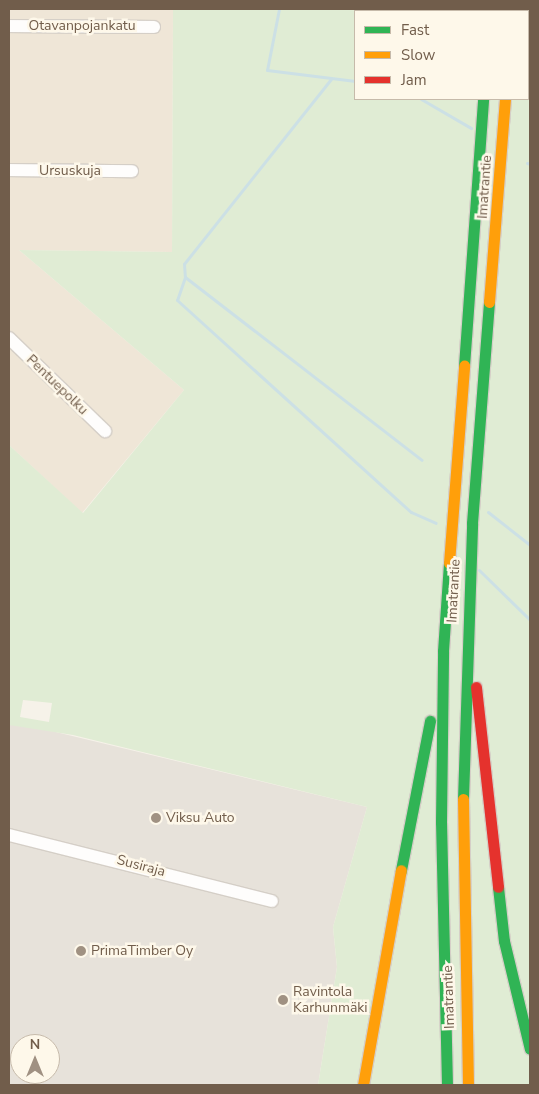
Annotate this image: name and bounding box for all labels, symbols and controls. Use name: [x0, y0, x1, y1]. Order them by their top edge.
legend: [354, 10, 529, 100]
street label: Otavanpojankatu: [28, 18, 136, 34]
text: Fast: [401, 20, 429, 40]
text: Slow: [401, 45, 435, 65]
text: Jam: [401, 70, 427, 90]
street label: Imatrantie: [474, 155, 496, 219]
street label: Ursuskuja: [39, 163, 101, 179]
street label: Pentuepolku: [23, 351, 91, 419]
street label: Imatrantie: [444, 559, 464, 623]
place label: Viksu Auto: [166, 810, 235, 826]
marker: Viksu Auto: [150, 812, 162, 824]
street label: Susiraja: [115, 851, 167, 881]
place label: PrimaTimber Oy: [91, 943, 193, 959]
marker: PrimaTimber Oy: [75, 945, 87, 957]
street label: Imatrantie: [439, 965, 459, 1029]
place label: Ravintola Karhunmäki: [293, 984, 368, 1016]
marker: Ravintola Karhunmäki: [277, 994, 289, 1006]
north arrow: [10, 1034, 60, 1084]
text: N: [30, 1035, 40, 1054]

